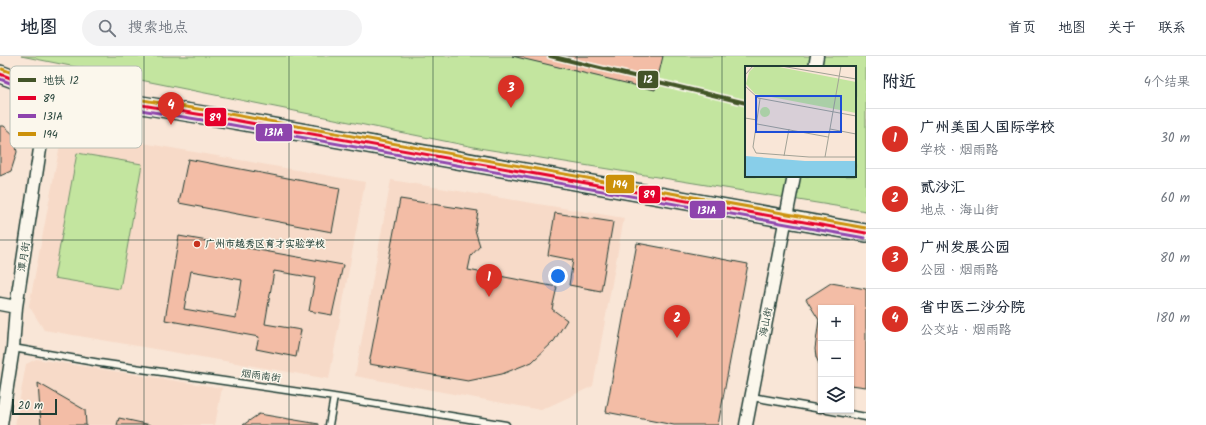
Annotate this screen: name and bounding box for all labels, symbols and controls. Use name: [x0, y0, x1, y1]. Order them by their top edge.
search box: [82, 10, 362, 46]
text: 地图: [20, 13, 58, 43]
text: 搜索地点: [128, 16, 188, 40]
icon: search: [96, 17, 118, 39]
text: 首页: [1008, 17, 1036, 39]
text: 地图: [1058, 17, 1086, 39]
text: 关于: [1108, 17, 1136, 39]
text: 联系: [1158, 17, 1186, 39]
legend: [10, 66, 142, 148]
inset map: [745, 66, 856, 177]
text: 附近: [882, 69, 916, 96]
line badge: 12: [637, 70, 659, 89]
text: 12: [643, 71, 653, 89]
text: 地铁 12: [43, 72, 79, 90]
text: 4个结果: [1144, 72, 1190, 93]
pin: 3: [498, 75, 524, 108]
text: 89: [43, 90, 56, 108]
pin: 4: [158, 92, 184, 125]
line badge: 89: [204, 107, 227, 127]
text: 131A: [43, 108, 63, 126]
text: 89: [209, 109, 221, 127]
text: 广州美国人国际学校: [920, 116, 1055, 140]
line badge: 131A: [255, 123, 293, 142]
text: 131A: [264, 124, 284, 142]
text: 194: [43, 126, 58, 144]
text: 1: [893, 128, 897, 149]
text: 30 m: [1161, 128, 1190, 149]
text: 学校 · 烟雨路: [920, 140, 999, 161]
line badge: 194: [605, 174, 635, 194]
text: 194: [613, 176, 627, 194]
text: 贰沙汇: [920, 176, 965, 200]
line badge: 89: [638, 185, 661, 204]
text: 89: [643, 186, 655, 204]
text: 2: [891, 188, 899, 209]
text: 60 m: [1161, 188, 1190, 209]
line badge: 131A: [689, 200, 726, 219]
text: 地点 · 海山街: [920, 200, 999, 221]
text: 131A: [697, 202, 717, 220]
place label: 广州市越秀区育才实验学校: [205, 236, 325, 252]
text: 广州发展公园: [920, 236, 1010, 260]
marker: 广州市越秀区育才实验学校: [192, 239, 202, 249]
street label: 潭月街: [14, 241, 34, 273]
text: 3: [891, 248, 899, 269]
text: 80 m: [1160, 248, 1190, 269]
text: 公园 · 烟雨路: [920, 260, 999, 281]
pin: 1: [476, 264, 502, 297]
your location: [548, 266, 568, 286]
text: 省中医二沙分院: [920, 296, 1025, 320]
pin: 2: [664, 305, 690, 338]
map controls: [818, 305, 854, 413]
button: +: [818, 305, 854, 341]
street label: 海山街: [755, 306, 777, 338]
text: 4: [891, 308, 899, 329]
text: 180 m: [1156, 308, 1190, 329]
text: 公交站 · 烟雨路: [920, 320, 1012, 341]
button: −: [818, 341, 854, 377]
street label: 烟雨南街: [240, 365, 282, 387]
button: layers: [818, 377, 854, 413]
scale bar: [12, 397, 57, 416]
text: 20 m: [18, 397, 43, 415]

